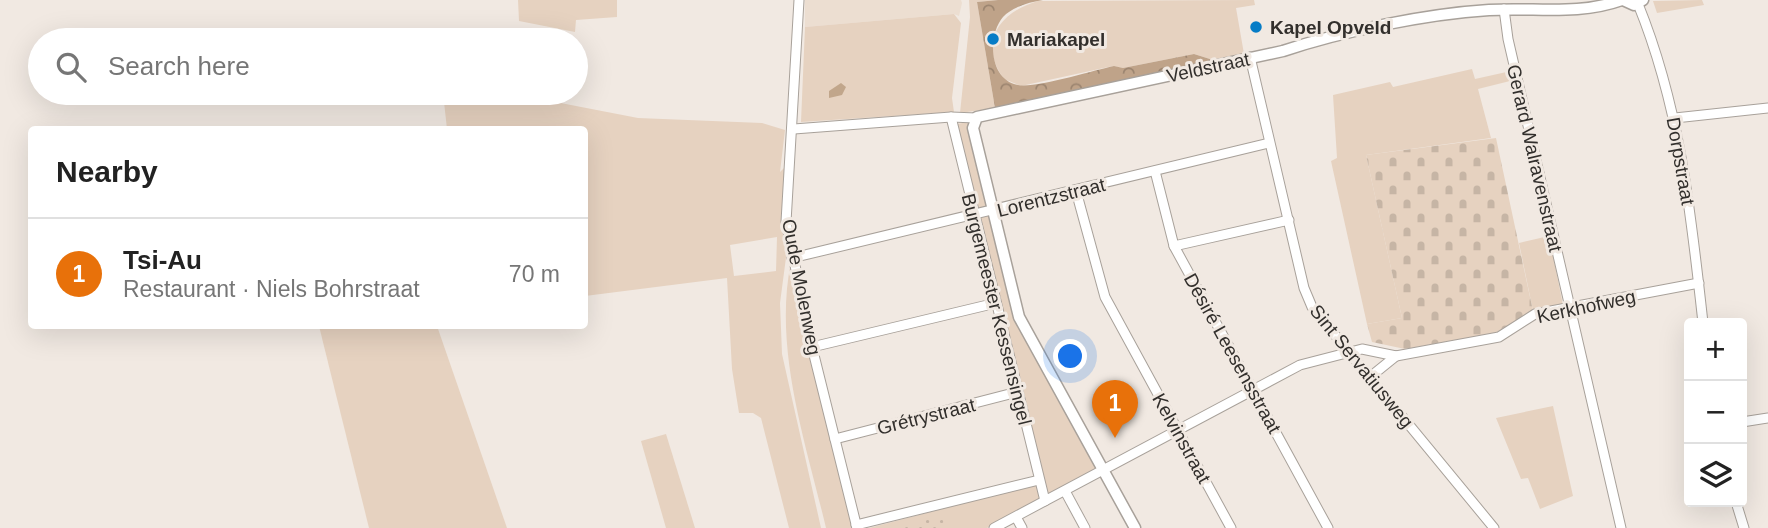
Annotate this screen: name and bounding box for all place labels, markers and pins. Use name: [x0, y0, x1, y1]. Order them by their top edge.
place label: Kapel Opveld: [1270, 17, 1391, 38]
marker: Kapel Opveld: [1248, 19, 1264, 35]
place label: Mariakapel: [1007, 29, 1105, 50]
marker: Mariakapel: [985, 31, 1001, 47]
pin: 1: [1092, 380, 1138, 438]

